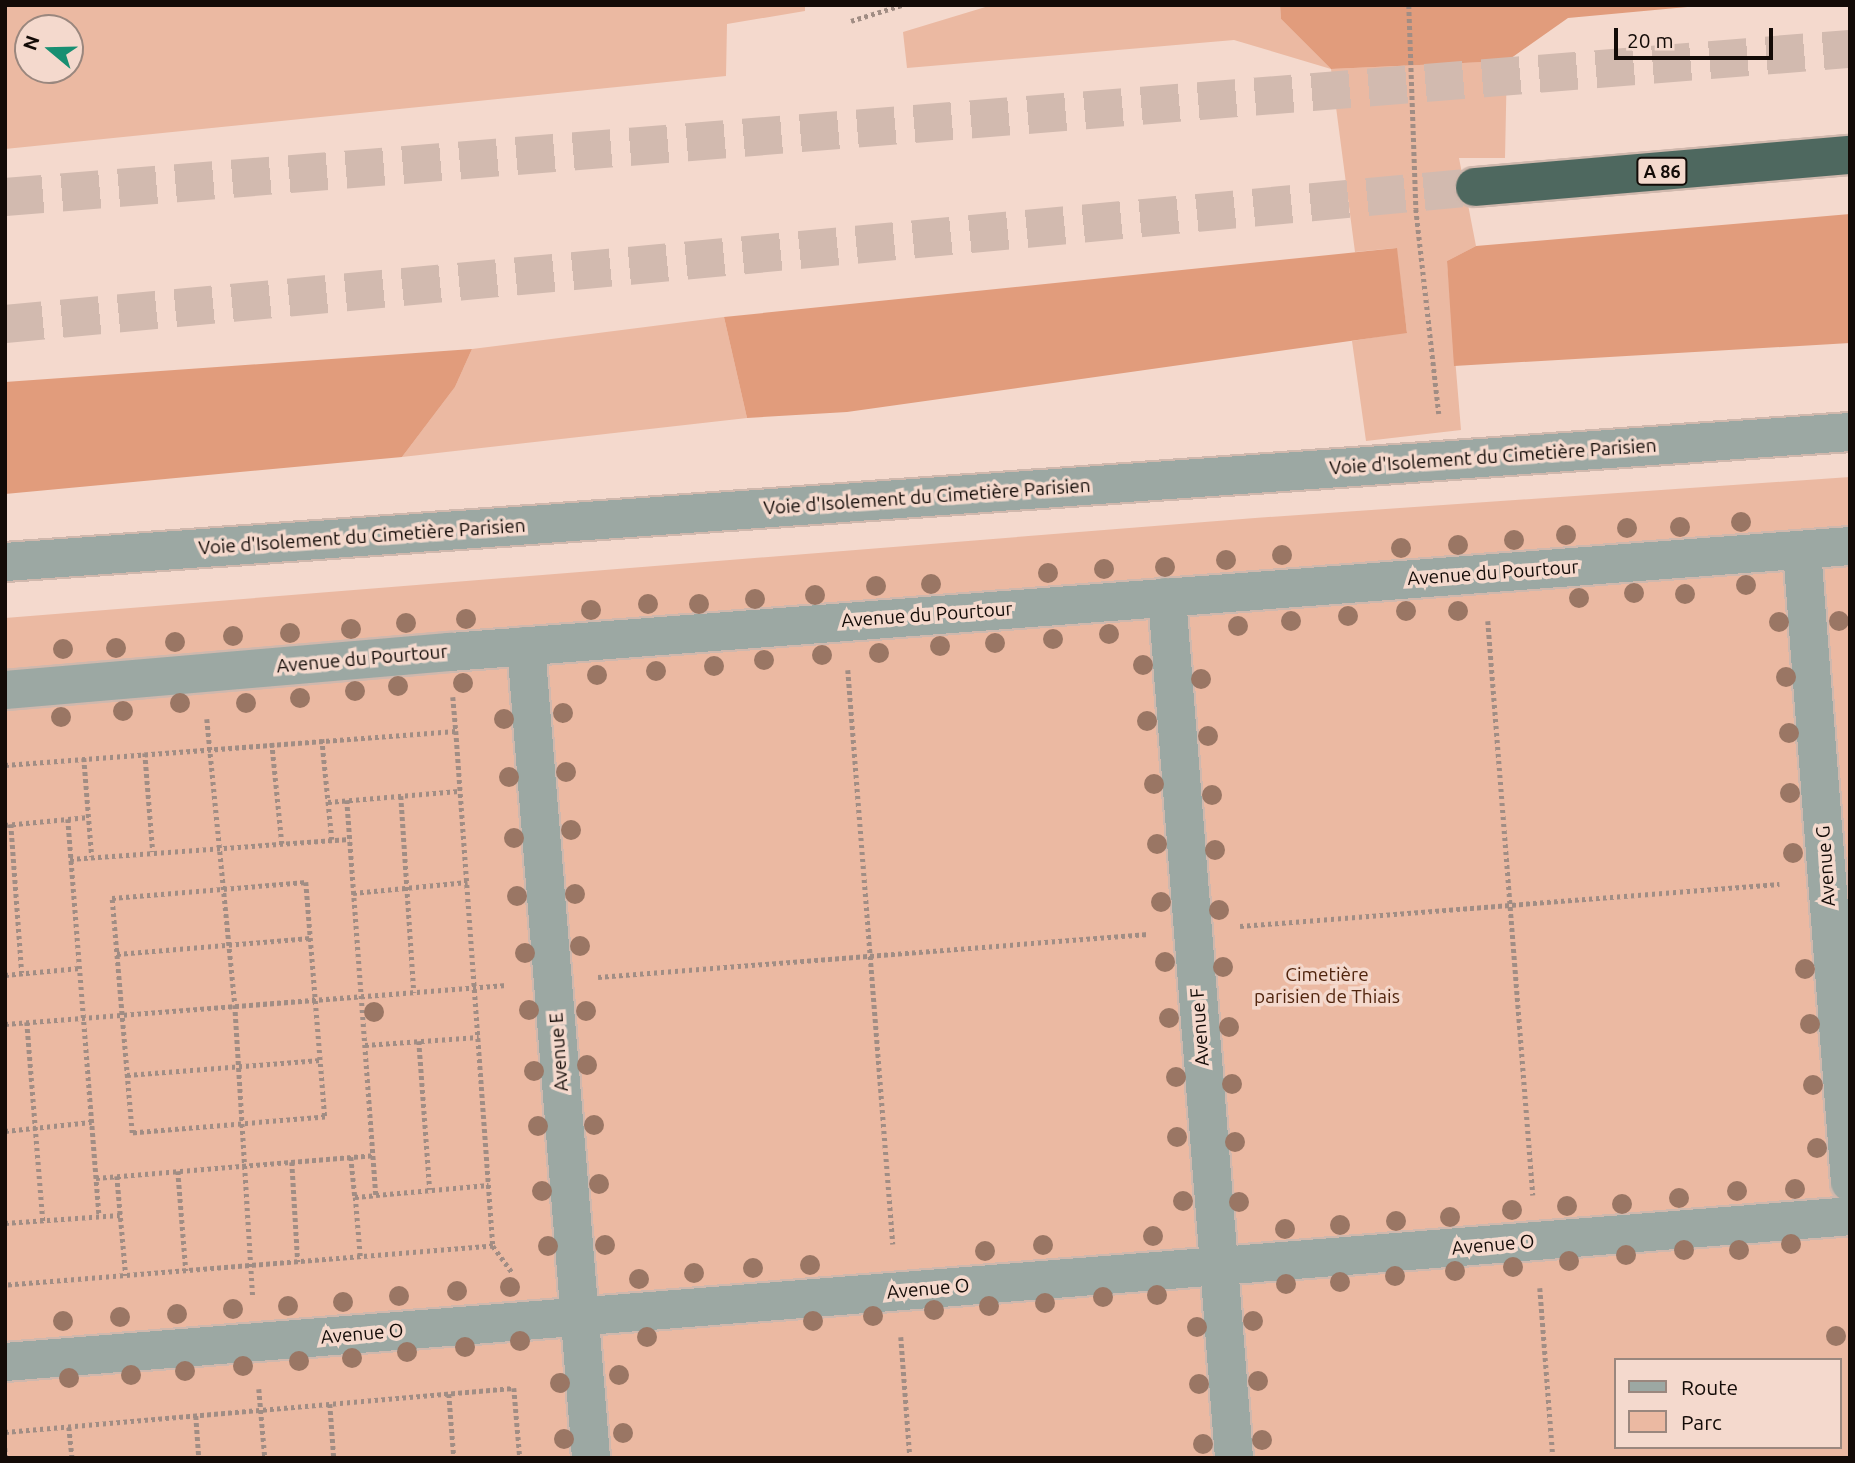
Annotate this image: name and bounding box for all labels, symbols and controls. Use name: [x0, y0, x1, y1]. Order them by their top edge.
north arrow: [14, 14, 84, 84]
scale bar: [1617, 14, 1776, 58]
text: 20 m: [1627, 28, 1674, 52]
text: N: [18, 33, 44, 53]
road number: A 86: [1636, 156, 1688, 186]
street label: Voie d'Isolement du Cimetière Parisien: [1329, 434, 1657, 480]
street label: Voie d'Isolement du Cimetière Parisien: [763, 474, 1091, 520]
street label: Voie d'Isolement du Cimetière Parisien: [198, 514, 526, 560]
street label: Avenue du Pourtour: [1407, 556, 1579, 590]
street label: Avenue du Pourtour: [841, 598, 1013, 632]
street label: Avenue du Pourtour: [276, 640, 448, 678]
street label: Avenue G: [1812, 825, 1840, 907]
park label: Cimetière parisien de Thiais: [1254, 964, 1400, 1008]
street label: Avenue F: [1186, 987, 1214, 1067]
street label: Avenue E: [545, 1012, 573, 1092]
street label: Avenue O: [1451, 1230, 1535, 1260]
street label: Avenue O: [886, 1274, 970, 1304]
street label: Avenue O: [320, 1319, 404, 1349]
legend: [1614, 1358, 1841, 1449]
text: Route: [1681, 1375, 1738, 1399]
text: Parc: [1681, 1410, 1722, 1434]

